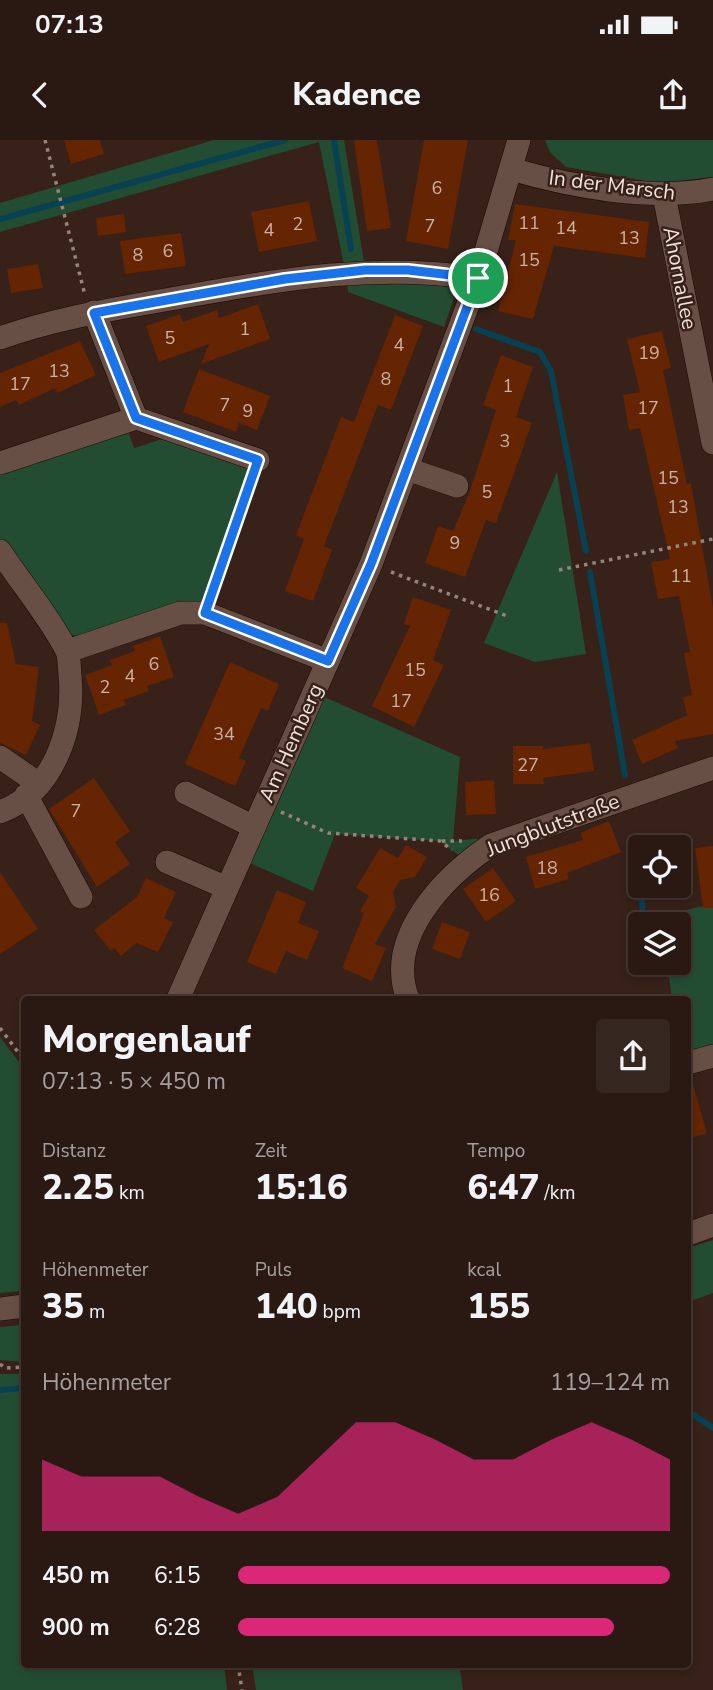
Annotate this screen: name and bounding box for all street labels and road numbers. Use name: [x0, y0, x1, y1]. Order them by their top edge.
street label: In der Marsch: [547, 163, 677, 207]
street label: Ahornallee: [656, 224, 704, 332]
street label: Am Hemberg: [252, 679, 330, 807]
street label: Jungblutstraße: [482, 787, 624, 864]

